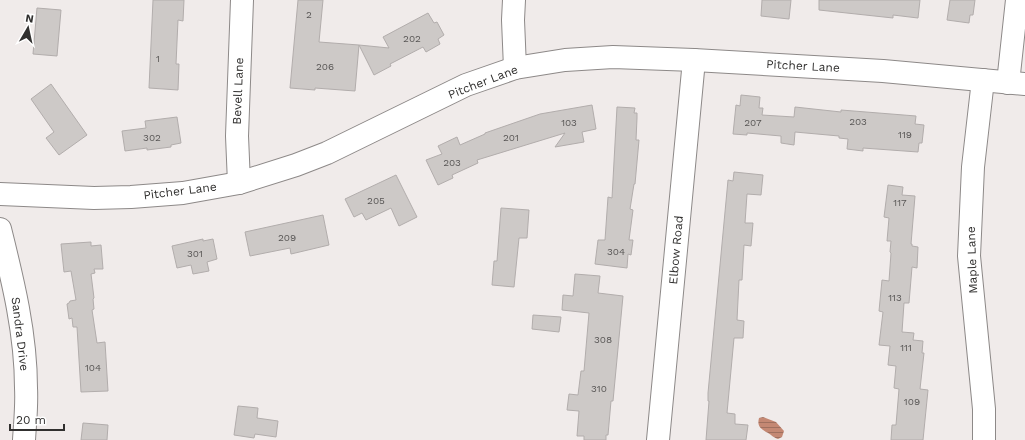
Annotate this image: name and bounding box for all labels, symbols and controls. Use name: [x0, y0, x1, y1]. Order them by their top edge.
north arrow: [8, 8, 48, 48]
house number: 2: [306, 9, 312, 20]
text: N: [24, 12, 35, 26]
house number: 202: [403, 33, 421, 44]
house number: 1: [156, 53, 160, 64]
street label: Bevell Lane: [230, 57, 246, 125]
street label: Pitcher Lane: [766, 57, 840, 75]
house number: 206: [316, 61, 334, 72]
street label: Pitcher Lane: [446, 62, 520, 102]
house number: 203: [849, 116, 867, 127]
house number: 103: [561, 117, 577, 128]
house number: 207: [744, 117, 762, 128]
house number: 119: [898, 129, 912, 140]
house number: 302: [143, 132, 161, 143]
house number: 201: [503, 132, 519, 143]
house number: 203: [443, 157, 461, 168]
street label: Pitcher Lane: [143, 180, 217, 202]
house number: 205: [367, 195, 385, 206]
house number: 117: [893, 197, 907, 208]
street label: Elbow Road: [666, 215, 686, 285]
street label: Maple Lane: [964, 226, 980, 294]
house number: 209: [278, 232, 296, 243]
house number: 304: [607, 246, 625, 257]
house number: 301: [187, 248, 203, 259]
house number: 113: [888, 292, 902, 303]
street label: Sandra Drive: [9, 296, 31, 372]
house number: 308: [594, 334, 612, 345]
house number: 111: [900, 342, 912, 353]
house number: 104: [85, 362, 101, 373]
house number: 310: [591, 383, 607, 394]
house number: 109: [904, 396, 920, 407]
scale bar: [10, 406, 64, 432]
text: 20 m: [16, 413, 46, 427]

